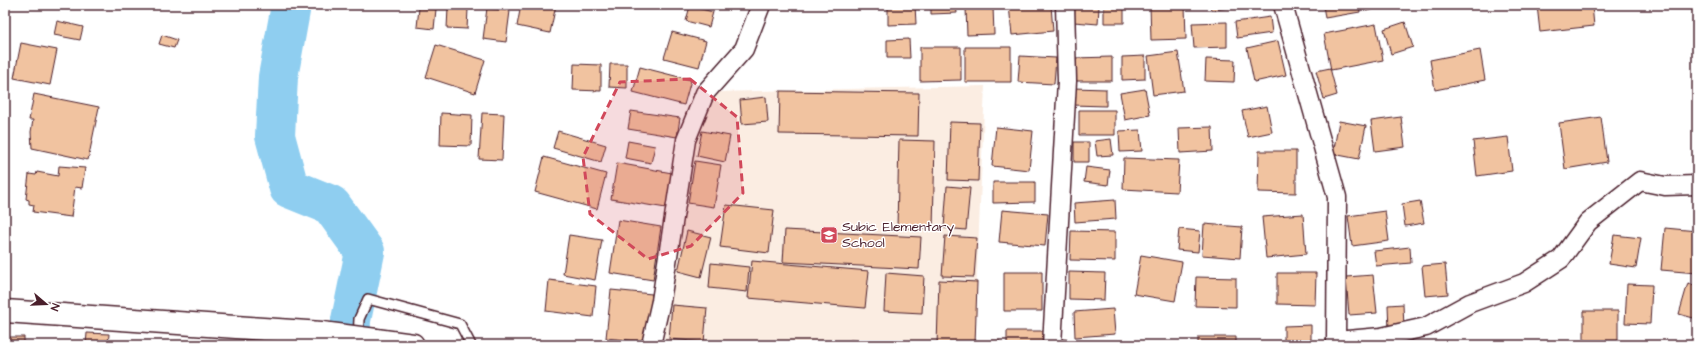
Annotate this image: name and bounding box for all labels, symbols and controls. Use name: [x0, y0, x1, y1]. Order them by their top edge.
place label: Subic Elementary School: [842, 217, 955, 253]
school or university icon: Subic Elementary School: [819, 225, 839, 245]
north arrow: [26, 284, 66, 324]
text: N: [47, 301, 63, 313]

